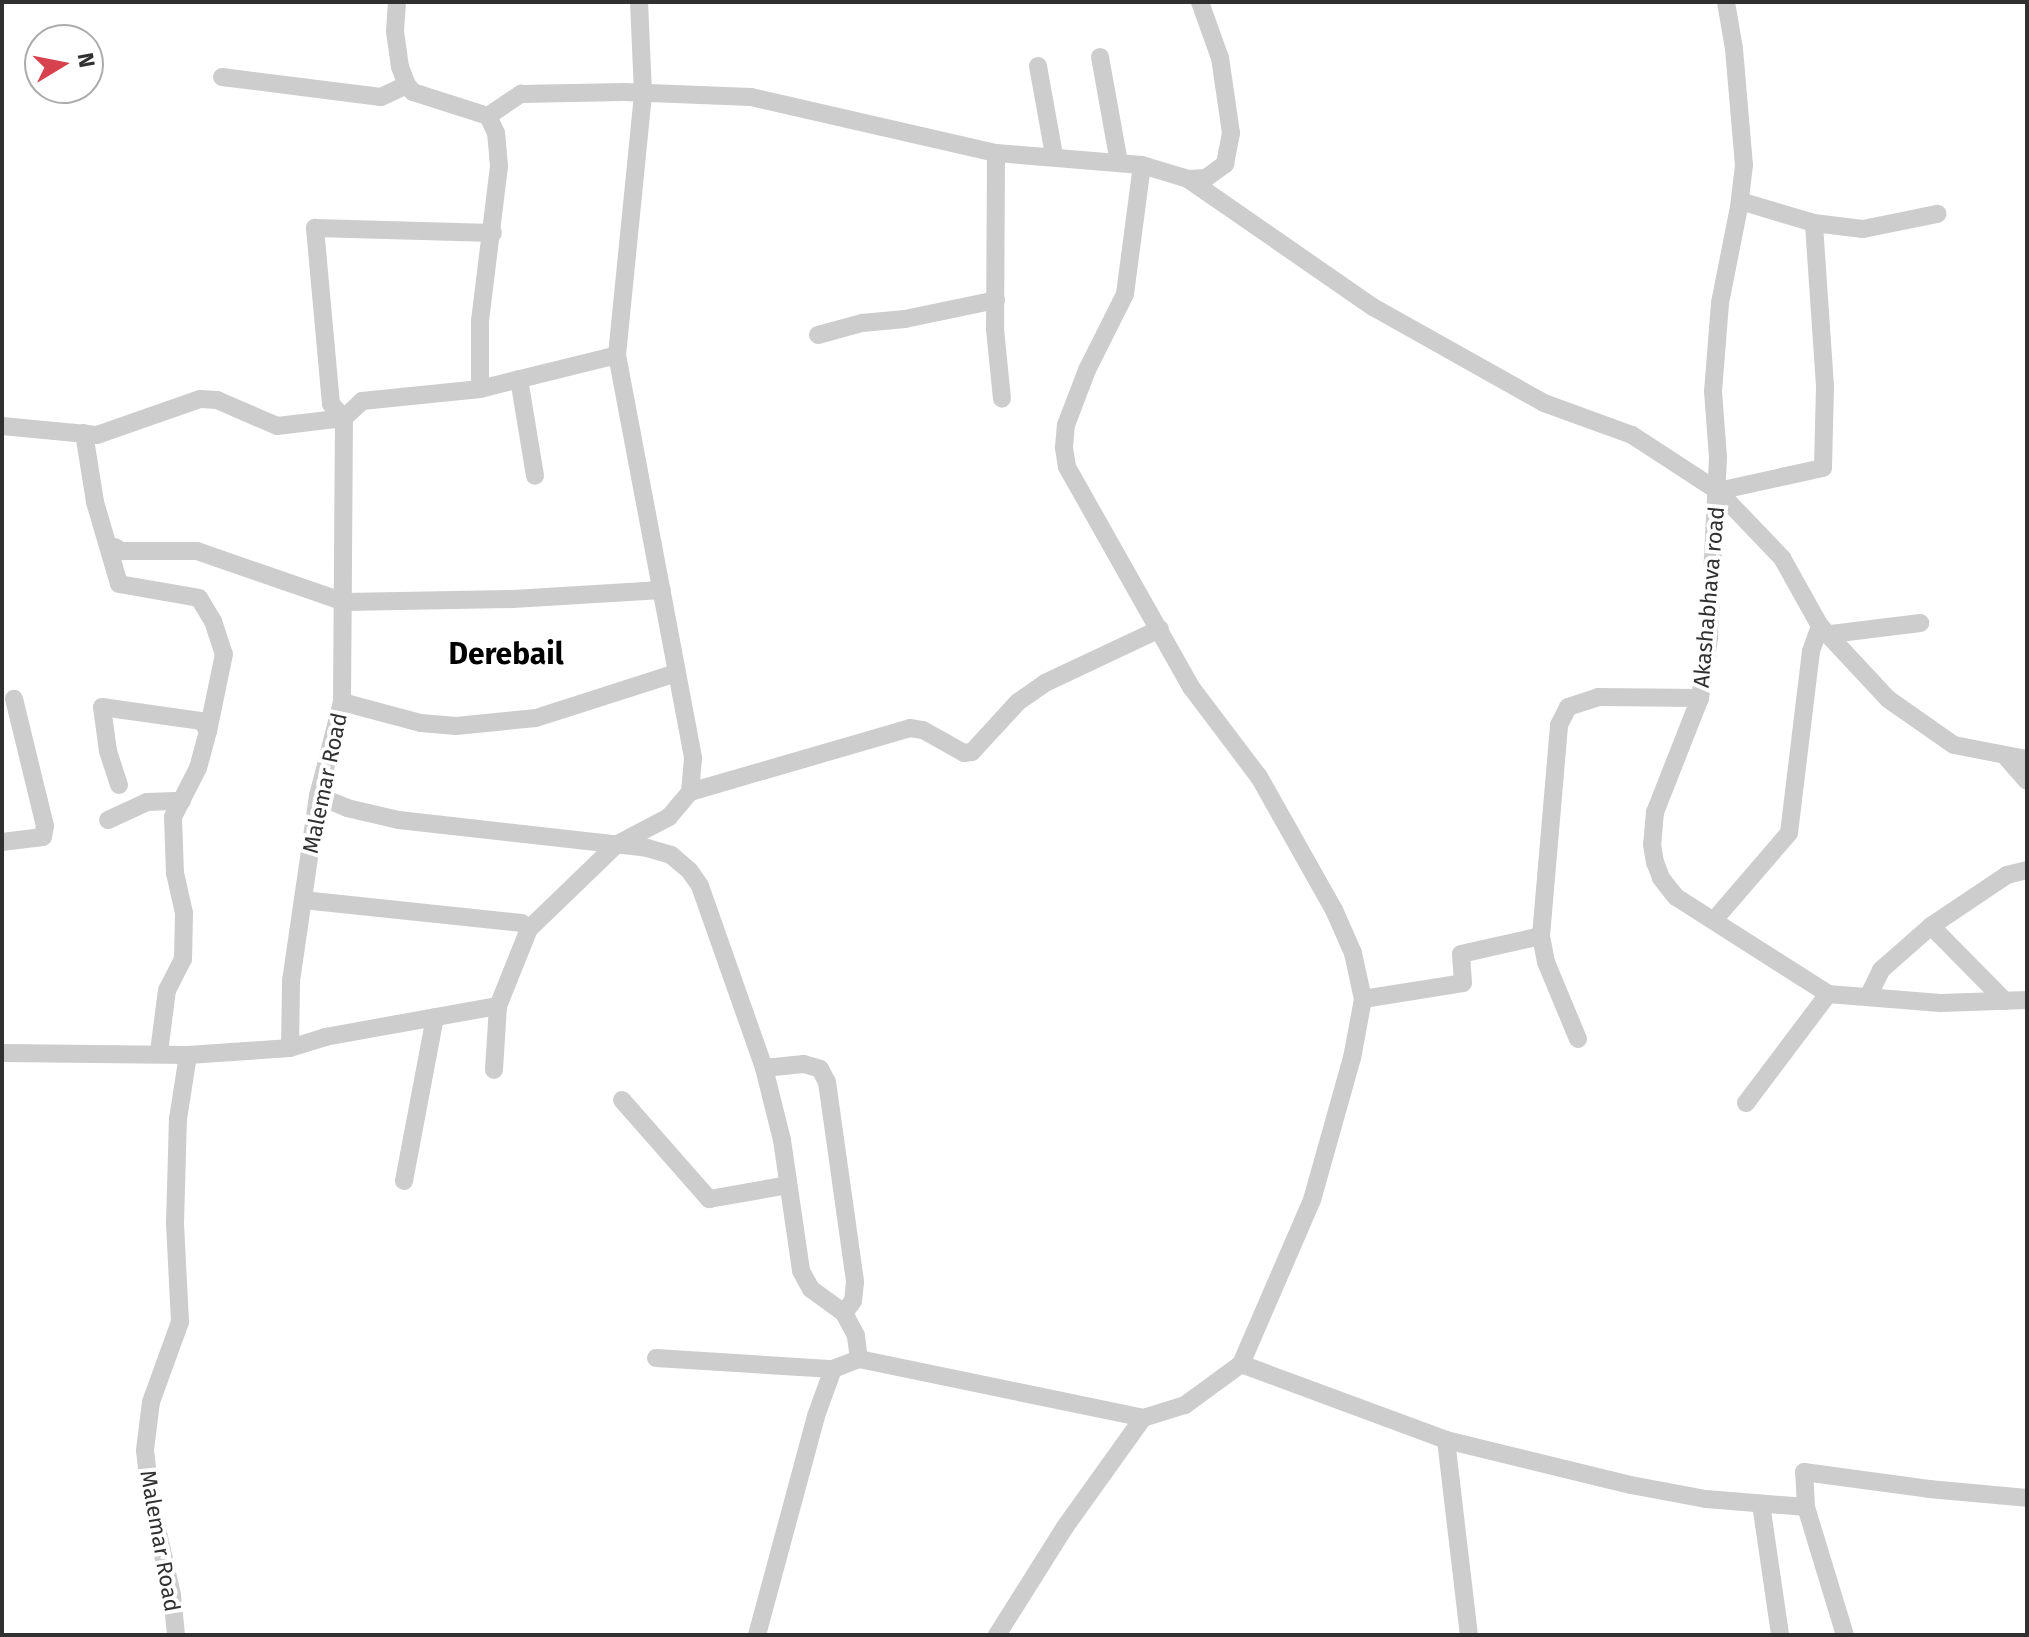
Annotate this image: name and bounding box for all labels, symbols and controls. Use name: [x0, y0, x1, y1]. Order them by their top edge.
north arrow: [24, 24, 104, 104]
text: N: [72, 51, 101, 70]
street label: Akashabhava road: [1688, 505, 1730, 689]
district label: Derebail: [448, 636, 564, 672]
street label: Malemar Road: [297, 710, 353, 856]
street label: Malemar Road: [135, 1468, 185, 1614]

